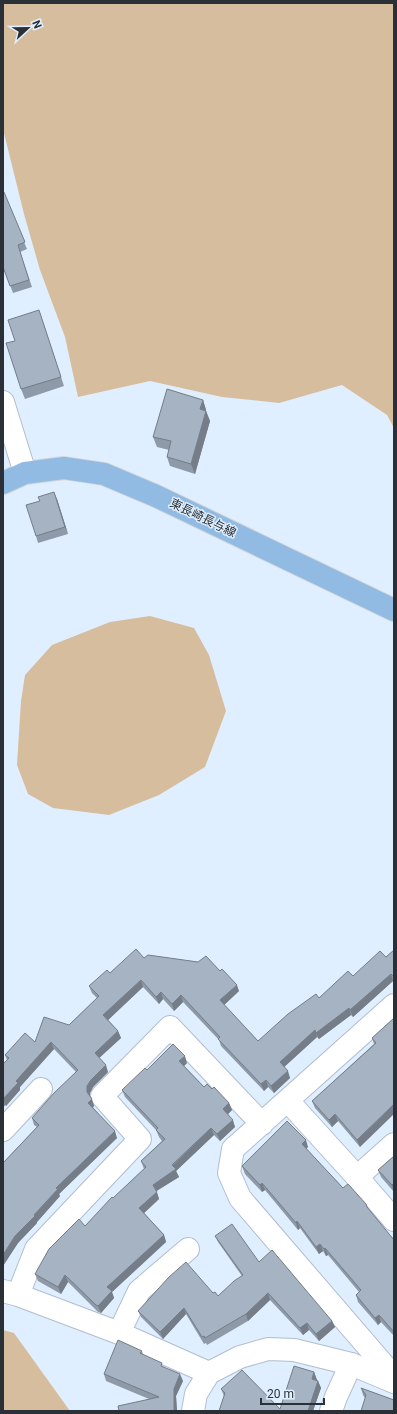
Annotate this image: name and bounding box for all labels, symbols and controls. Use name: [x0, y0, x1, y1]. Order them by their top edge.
north arrow: [8, 8, 48, 48]
text: N: [29, 18, 44, 31]
street label: 東長崎長与線: [168, 496, 238, 540]
scale bar: [261, 1380, 324, 1406]
text: 20 m: [267, 1387, 294, 1401]

